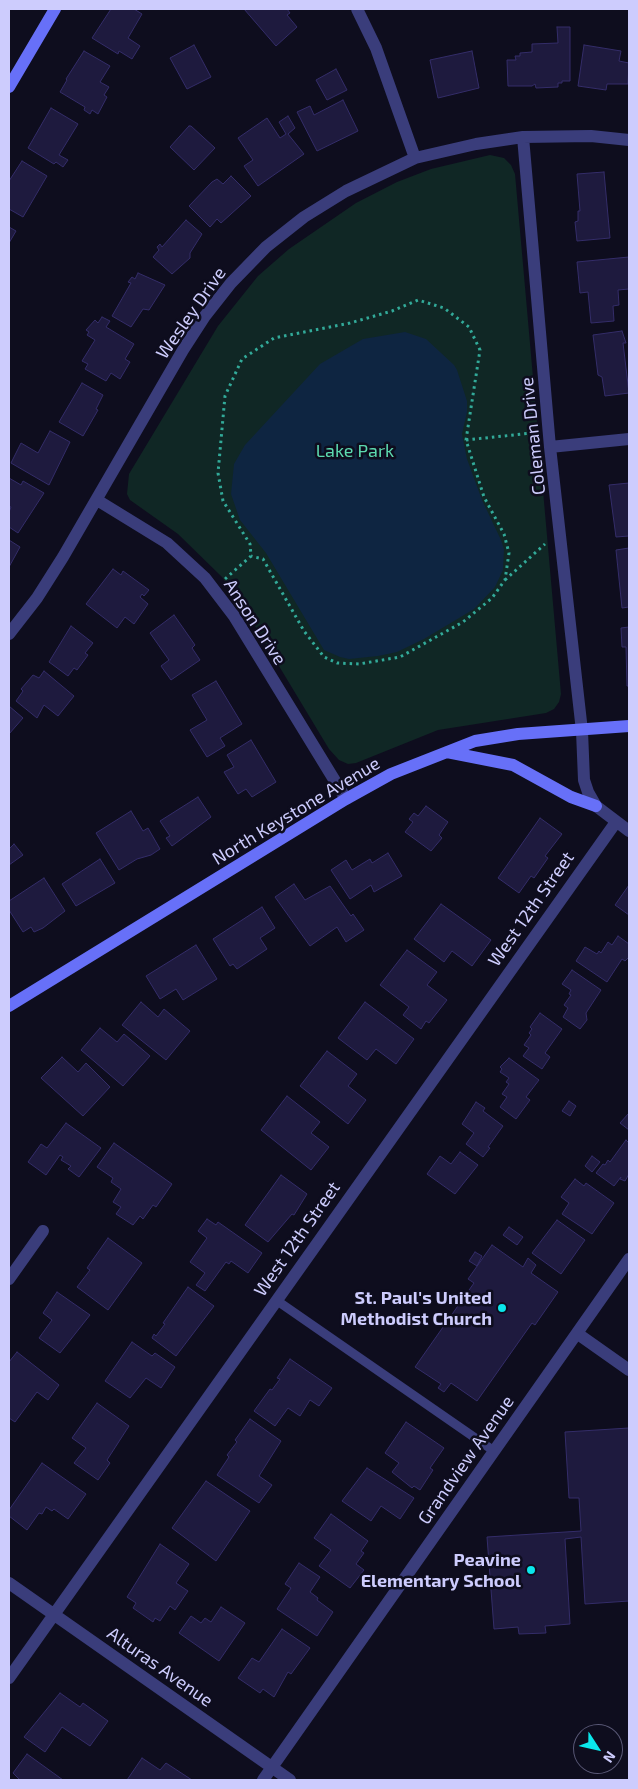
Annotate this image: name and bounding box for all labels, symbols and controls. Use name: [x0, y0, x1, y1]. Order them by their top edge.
street label: Wesley Drive: [152, 263, 230, 363]
street label: Coleman Drive: [516, 376, 550, 496]
park label: Lake Park: [316, 440, 394, 462]
street label: Anson Drive: [219, 575, 291, 669]
street label: North Keystone Avenue: [208, 752, 384, 870]
street label: West 12th Street: [483, 847, 579, 971]
street label: West 12th Street: [249, 1177, 345, 1301]
place label: St. Paul's United Methodist Church: [340, 1287, 492, 1330]
marker: St. Paul's United Methodist Church: [496, 1302, 508, 1314]
street label: Grandview Avenue: [414, 1392, 518, 1528]
place label: Peavine Elementary School: [361, 1549, 521, 1592]
marker: Peavine Elementary School: [525, 1564, 537, 1576]
street label: Alturas Avenue: [103, 1623, 217, 1711]
north arrow: [573, 1724, 623, 1774]
text: N: [600, 1748, 620, 1766]

